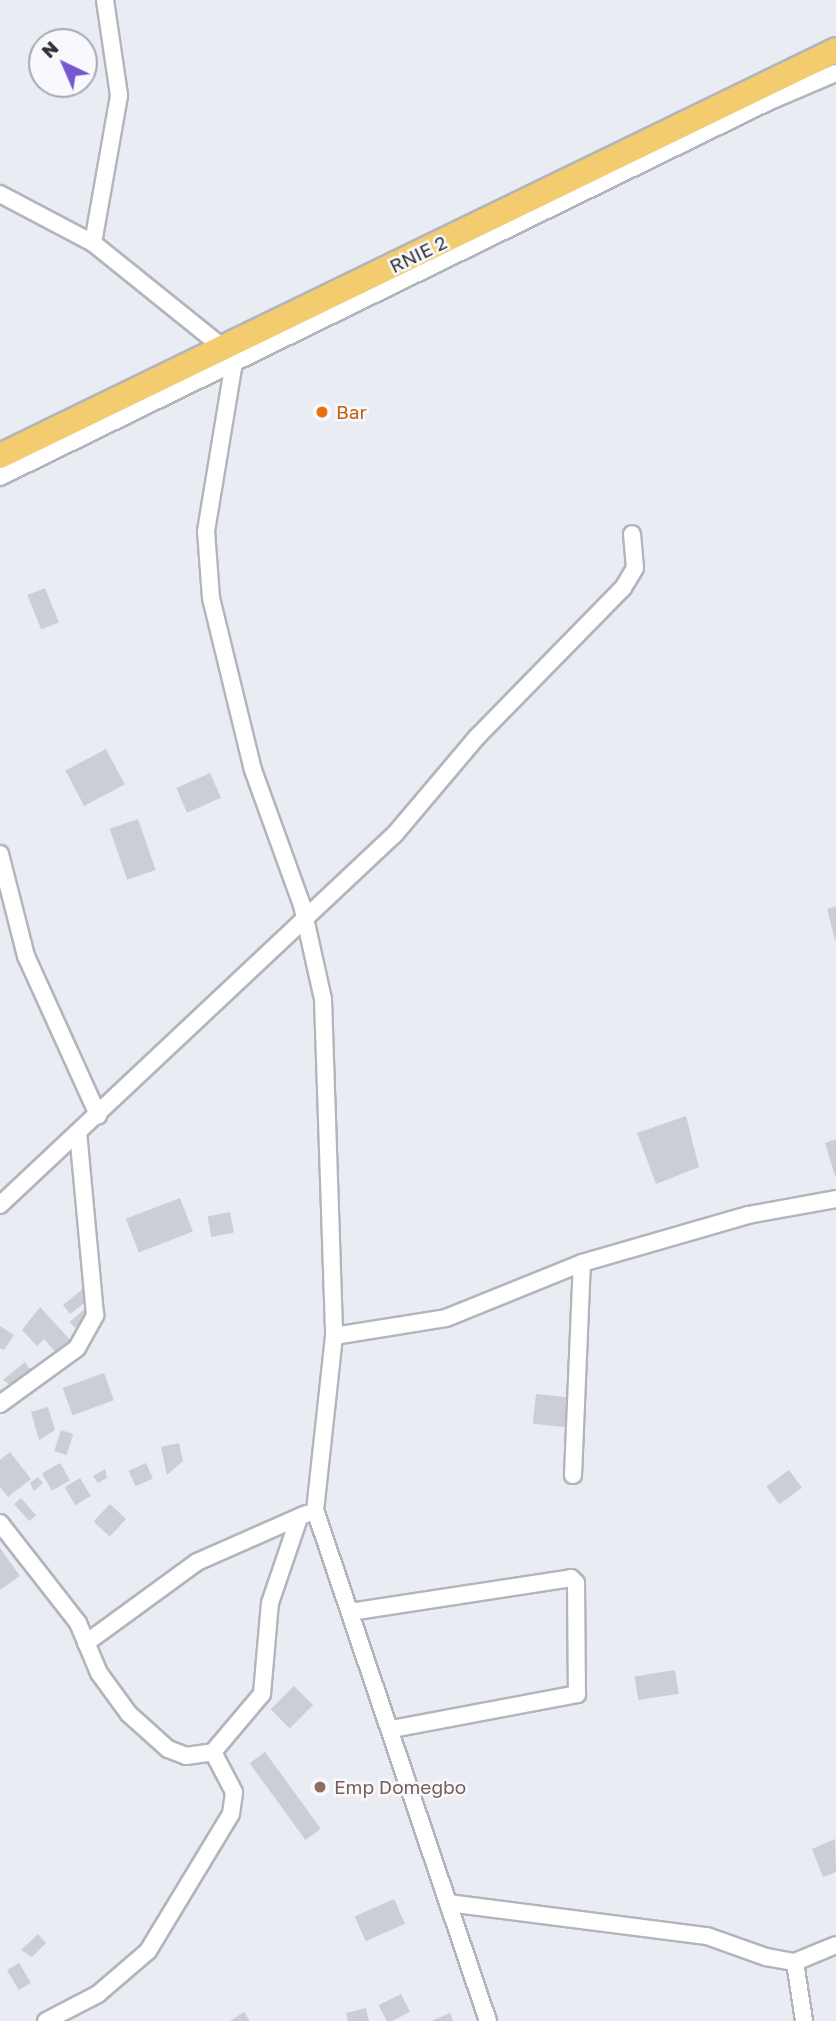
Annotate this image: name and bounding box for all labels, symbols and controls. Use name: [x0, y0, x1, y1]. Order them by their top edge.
north arrow: [28, 28, 98, 98]
text: N: [36, 36, 63, 62]
street label: RNIE 2: [386, 230, 450, 278]
place label: Bar: [336, 401, 367, 423]
marker: Bar: [314, 404, 330, 420]
place label: Emp Domegbo: [334, 1776, 466, 1798]
marker: Emp Domegbo: [312, 1779, 328, 1795]

